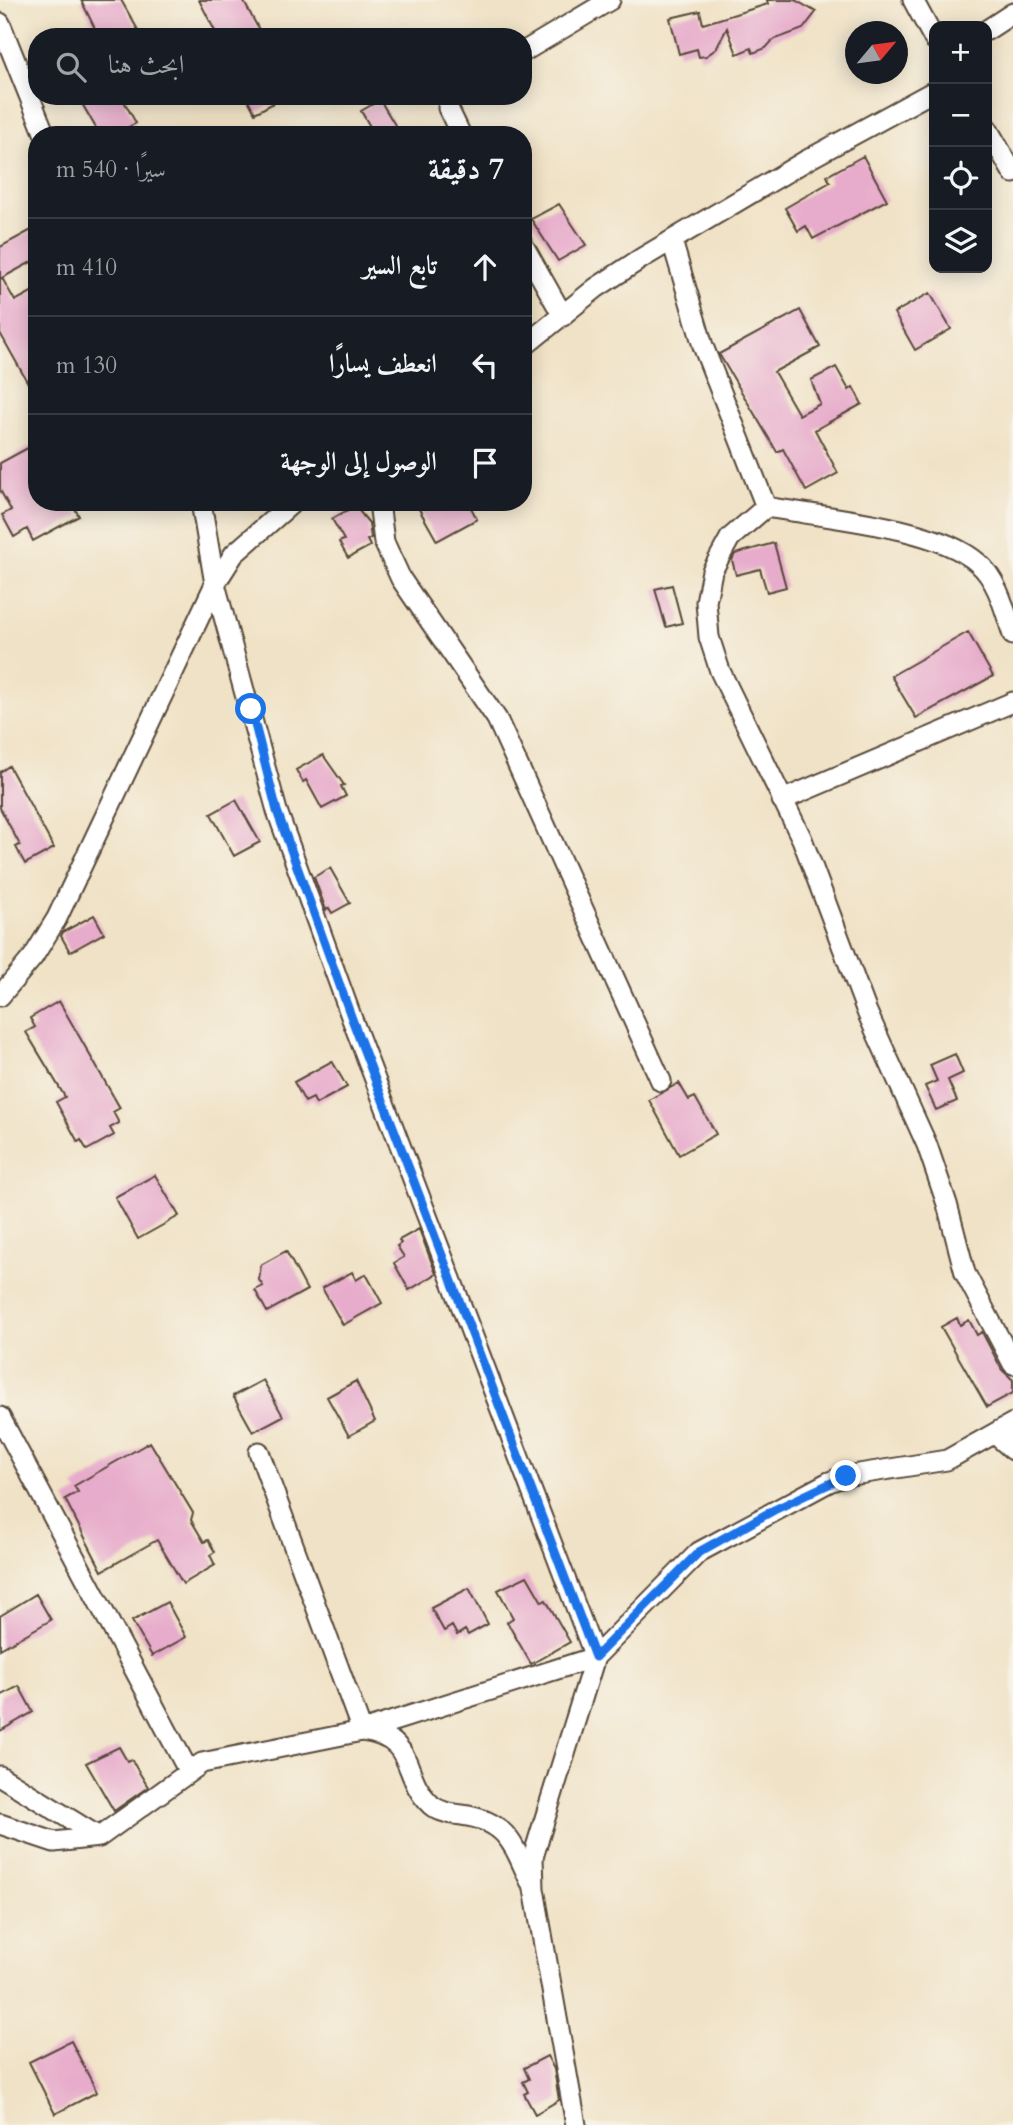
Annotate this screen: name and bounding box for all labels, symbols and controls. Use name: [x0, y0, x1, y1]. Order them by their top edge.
north arrow: [845, 21, 908, 84]
map controls: [929, 21, 992, 273]
button: +: [929, 21, 992, 84]
search box: [28, 28, 532, 105]
text: ابحث هنا: [108, 47, 184, 82]
icon: search: [52, 48, 90, 86]
button: −: [929, 84, 992, 147]
button: locate: [929, 147, 992, 210]
text: 7 دقيقة: [428, 149, 504, 190]
text: سيرًا · 540 m: [56, 154, 166, 185]
button: layers: [929, 210, 992, 273]
text: تابع السير: [362, 248, 437, 283]
icon: ahead: [466, 248, 504, 286]
text: 410 m: [56, 252, 117, 283]
text: انعطف يسارًا: [329, 346, 437, 381]
icon: left: [466, 346, 504, 384]
text: 130 m: [56, 350, 117, 381]
text: الوصول إلى الوجهة: [281, 444, 437, 479]
icon: arrive: [466, 444, 504, 482]
route start: [235, 693, 266, 724]
route end: [830, 1460, 861, 1491]

